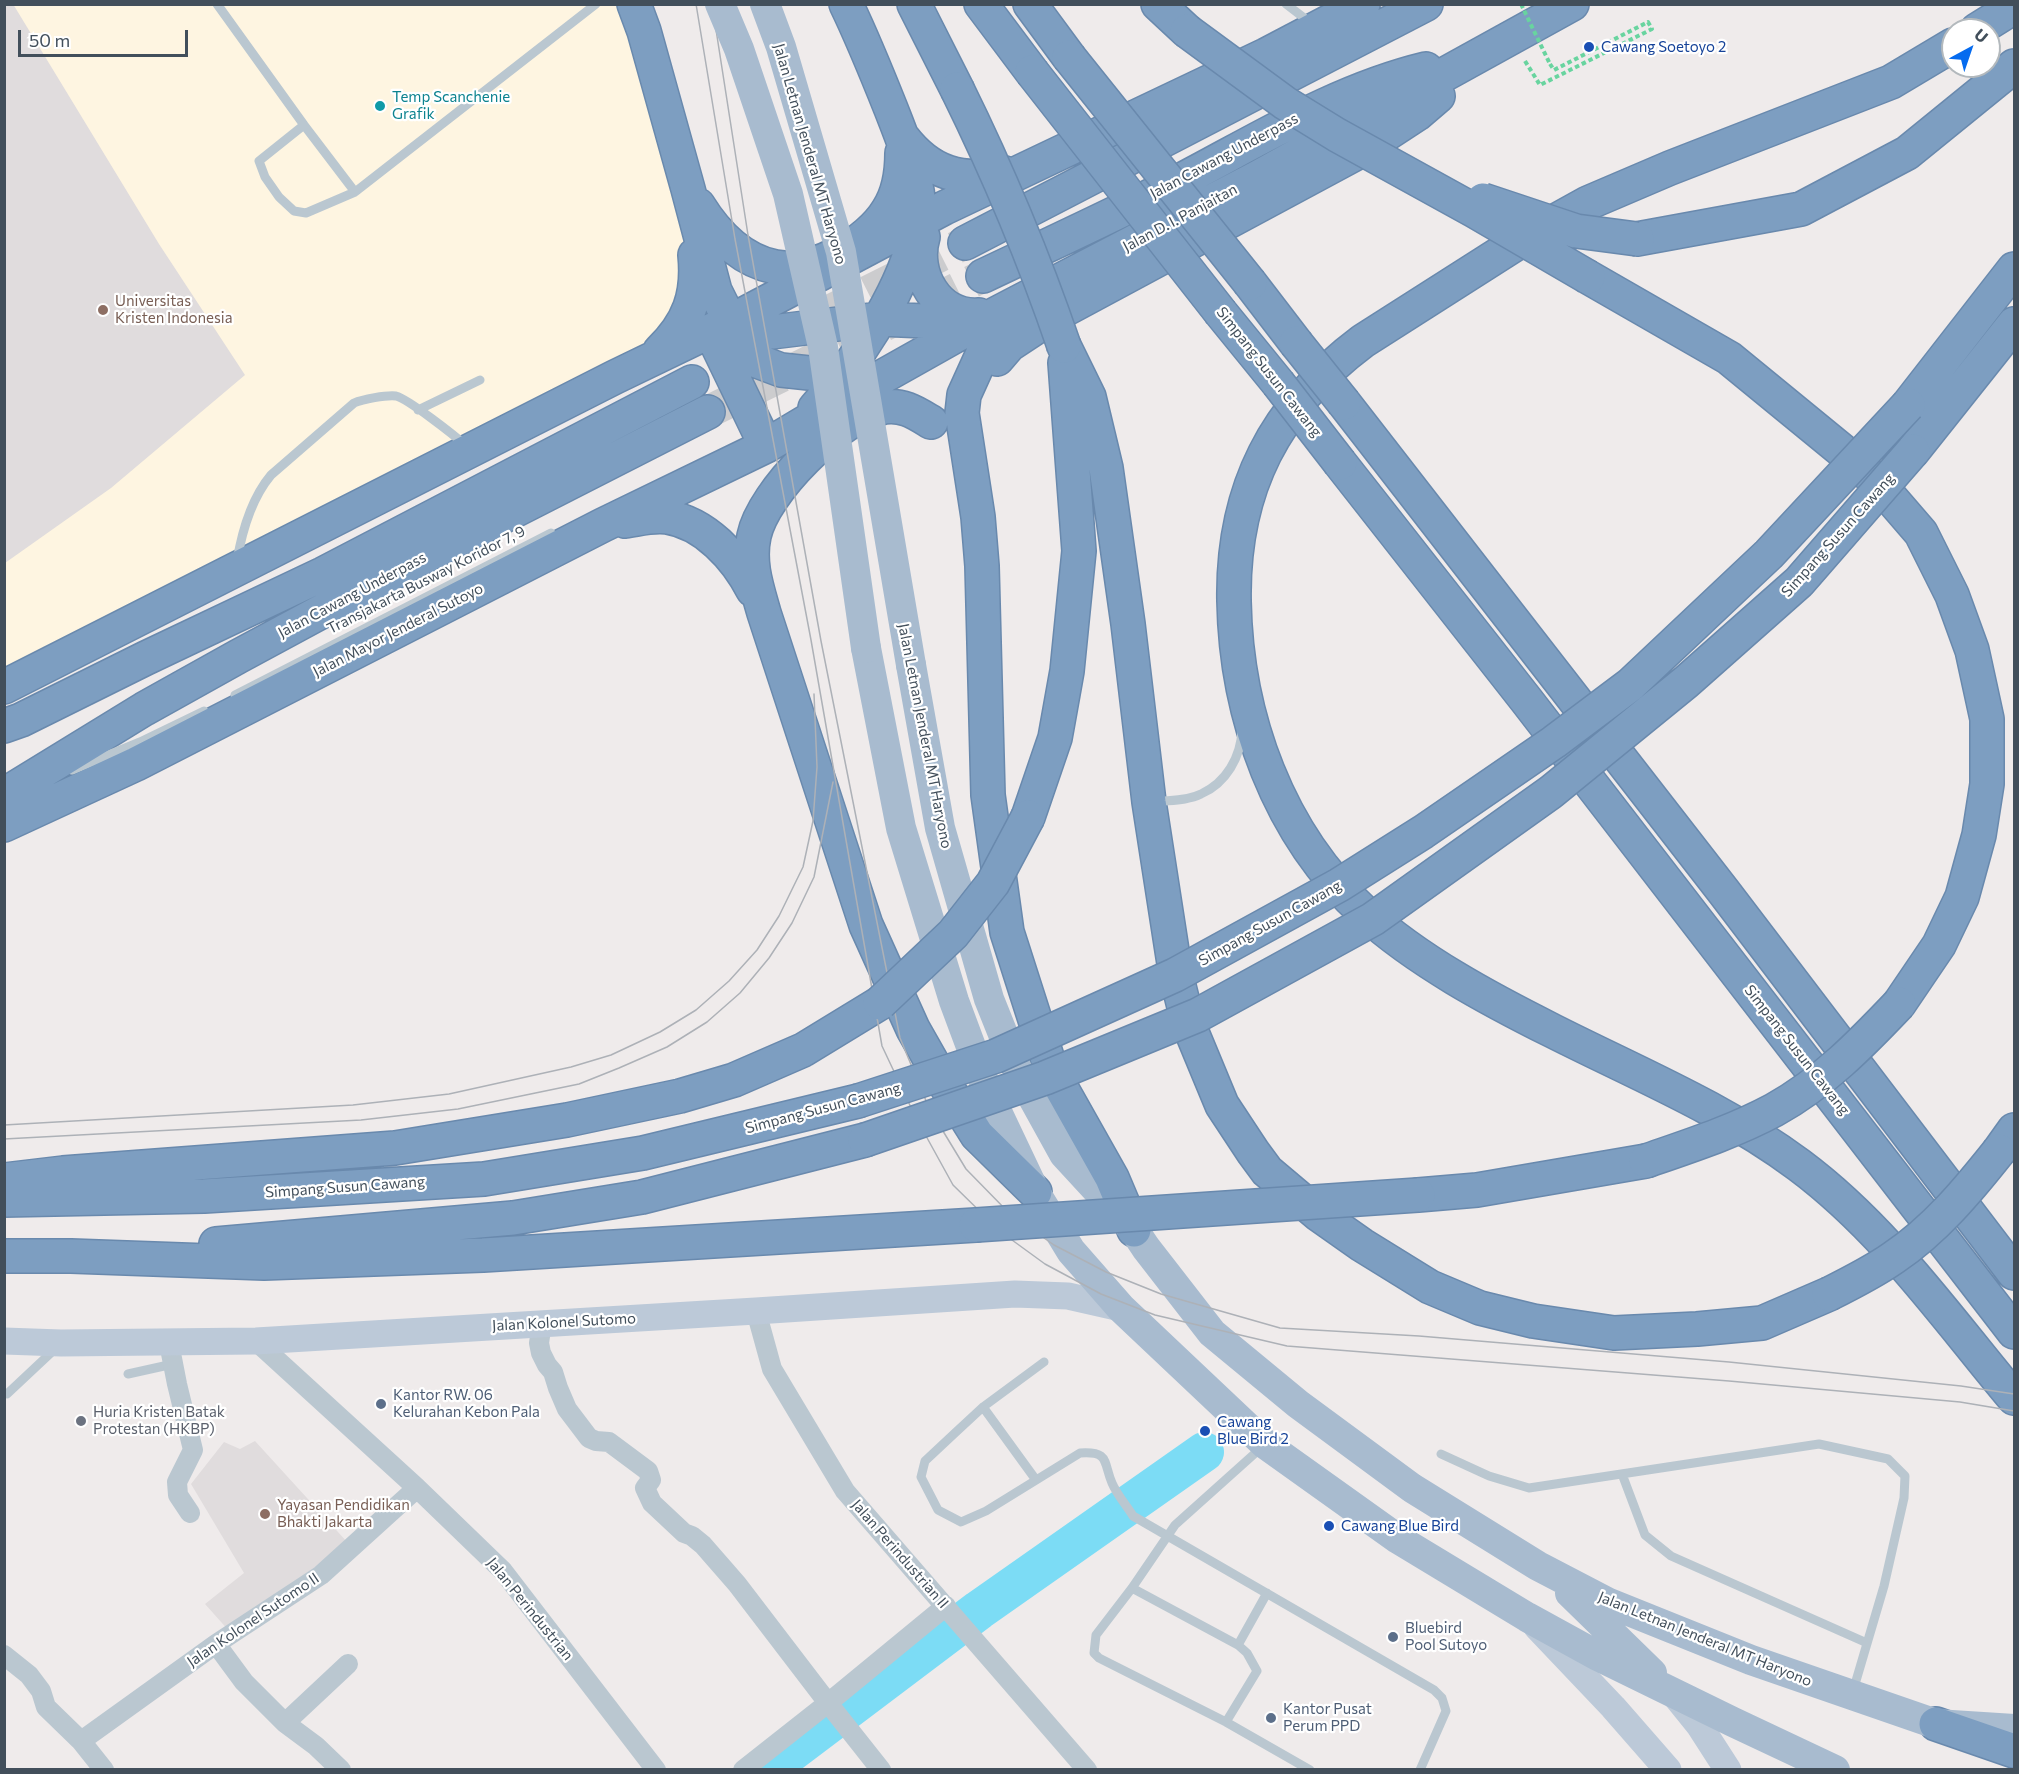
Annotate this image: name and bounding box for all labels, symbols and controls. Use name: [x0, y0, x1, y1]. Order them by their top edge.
scale bar: [21, 18, 190, 56]
north arrow: [1941, 18, 2001, 78]
text: U: [1971, 24, 1992, 46]
text: 50 m: [29, 29, 70, 51]
place label: Cawang Soetoyo 2: [1601, 38, 1726, 56]
marker: Cawang Soetoyo 2: [1582, 40, 1596, 54]
street label: Jalan Letnan Jenderal MT Haryono: [770, 41, 850, 267]
place label: Temp Scanchenie Grafik: [392, 88, 510, 123]
marker: Temp Scanchenie Grafik: [373, 99, 387, 113]
street label: Jalan Cawang Underpass: [1147, 109, 1301, 203]
street label: Jalan D. I. Panjaitan: [1120, 180, 1240, 256]
place label: Universitas Kristen Indonesia: [115, 292, 233, 327]
marker: Universitas Kristen Indonesia: [96, 303, 110, 317]
street label: Simpang Susun Cawang: [1213, 303, 1325, 441]
street label: Simpang Susun Cawang: [1778, 469, 1898, 601]
street label: Transjakarta Busway Koridor 7, 9: [324, 522, 528, 638]
street label: Jalan Cawang Underpass: [275, 548, 429, 642]
street label: Jalan Mayor Jenderal Sutoyo: [310, 579, 486, 681]
street label: Jalan Letnan Jenderal MT Haryono: [894, 622, 956, 850]
street label: Simpang Susun Cawang: [1196, 876, 1344, 970]
street label: Simpang Susun Cawang: [1741, 981, 1853, 1119]
street label: Simpang Susun Cawang: [743, 1079, 903, 1137]
street label: Simpang Susun Cawang: [264, 1172, 426, 1202]
street label: Jalan Kolonel Sutomo: [492, 1309, 636, 1335]
place label: Kantor RW. 06 Kelurahan Kebon Pala: [393, 1386, 540, 1421]
marker: Kantor RW. 06 Kelurahan Kebon Pala: [374, 1397, 388, 1411]
place label: Huria Kristen Batak Protestan (HKBP): [93, 1403, 225, 1438]
place label: Cawang Blue Bird 2: [1217, 1413, 1289, 1448]
marker: Huria Kristen Batak Protestan (HKBP): [74, 1414, 88, 1428]
marker: Cawang Blue Bird 2: [1198, 1424, 1212, 1438]
place label: Yayasan Pendidikan Bhakti Jakarta: [277, 1496, 410, 1531]
street label: Jalan Perindustrian II: [848, 1496, 952, 1612]
marker: Yayasan Pendidikan Bhakti Jakarta: [258, 1507, 272, 1521]
place label: Cawang Blue Bird: [1341, 1517, 1459, 1535]
marker: Cawang Blue Bird: [1322, 1519, 1336, 1533]
street label: Jalan Perindustrian: [483, 1554, 577, 1664]
street label: Jalan Kolonel Sutomo II: [184, 1569, 322, 1671]
street label: Jalan Letnan Jenderal MT Haryono: [1595, 1588, 1815, 1690]
place label: Bluebird Pool Sutoyo: [1405, 1619, 1487, 1654]
marker: Bluebird Pool Sutoyo: [1386, 1630, 1400, 1644]
place label: Kantor Pusat Perum PPD: [1283, 1700, 1372, 1735]
marker: Kantor Pusat Perum PPD: [1264, 1711, 1278, 1725]

